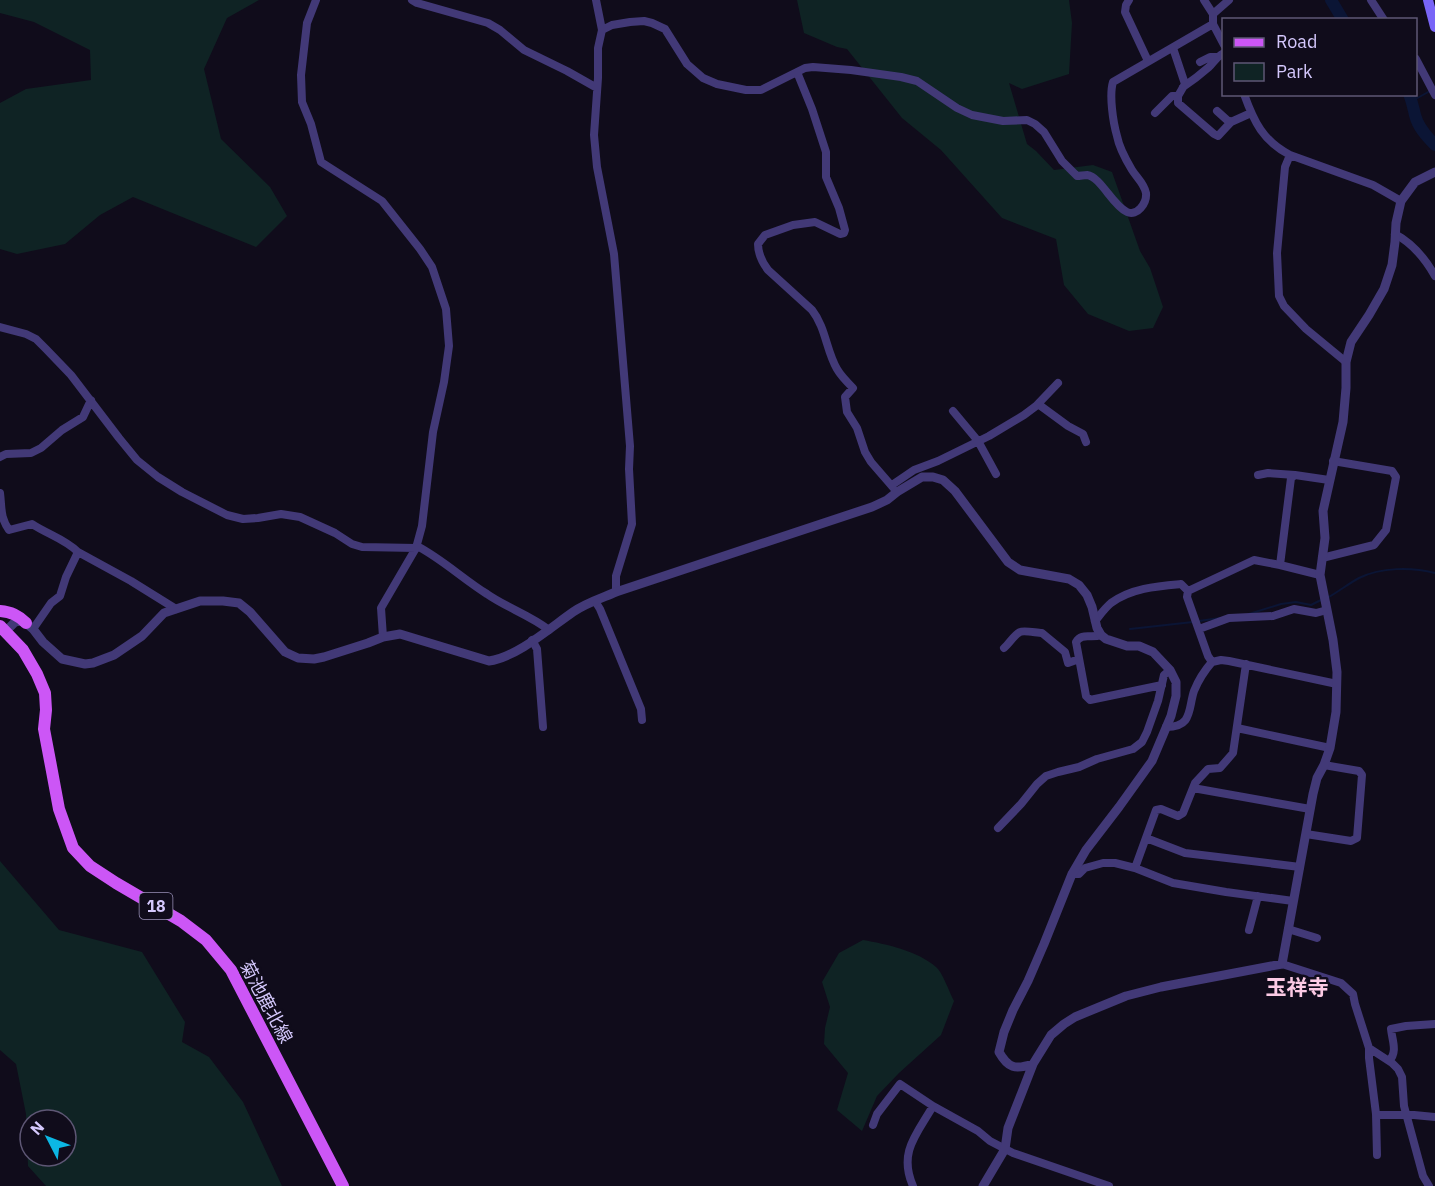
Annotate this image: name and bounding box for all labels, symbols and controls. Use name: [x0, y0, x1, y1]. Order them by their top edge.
legend: [1222, 18, 1417, 96]
text: Road: [1276, 30, 1317, 53]
text: Park: [1276, 60, 1313, 83]
road number: 18: [140, 893, 172, 919]
street label: 菊池鹿北線: [235, 957, 298, 1047]
district label: 玉祥寺: [1266, 973, 1329, 1001]
north arrow: [18, 1108, 78, 1168]
text: N: [26, 1117, 48, 1139]

